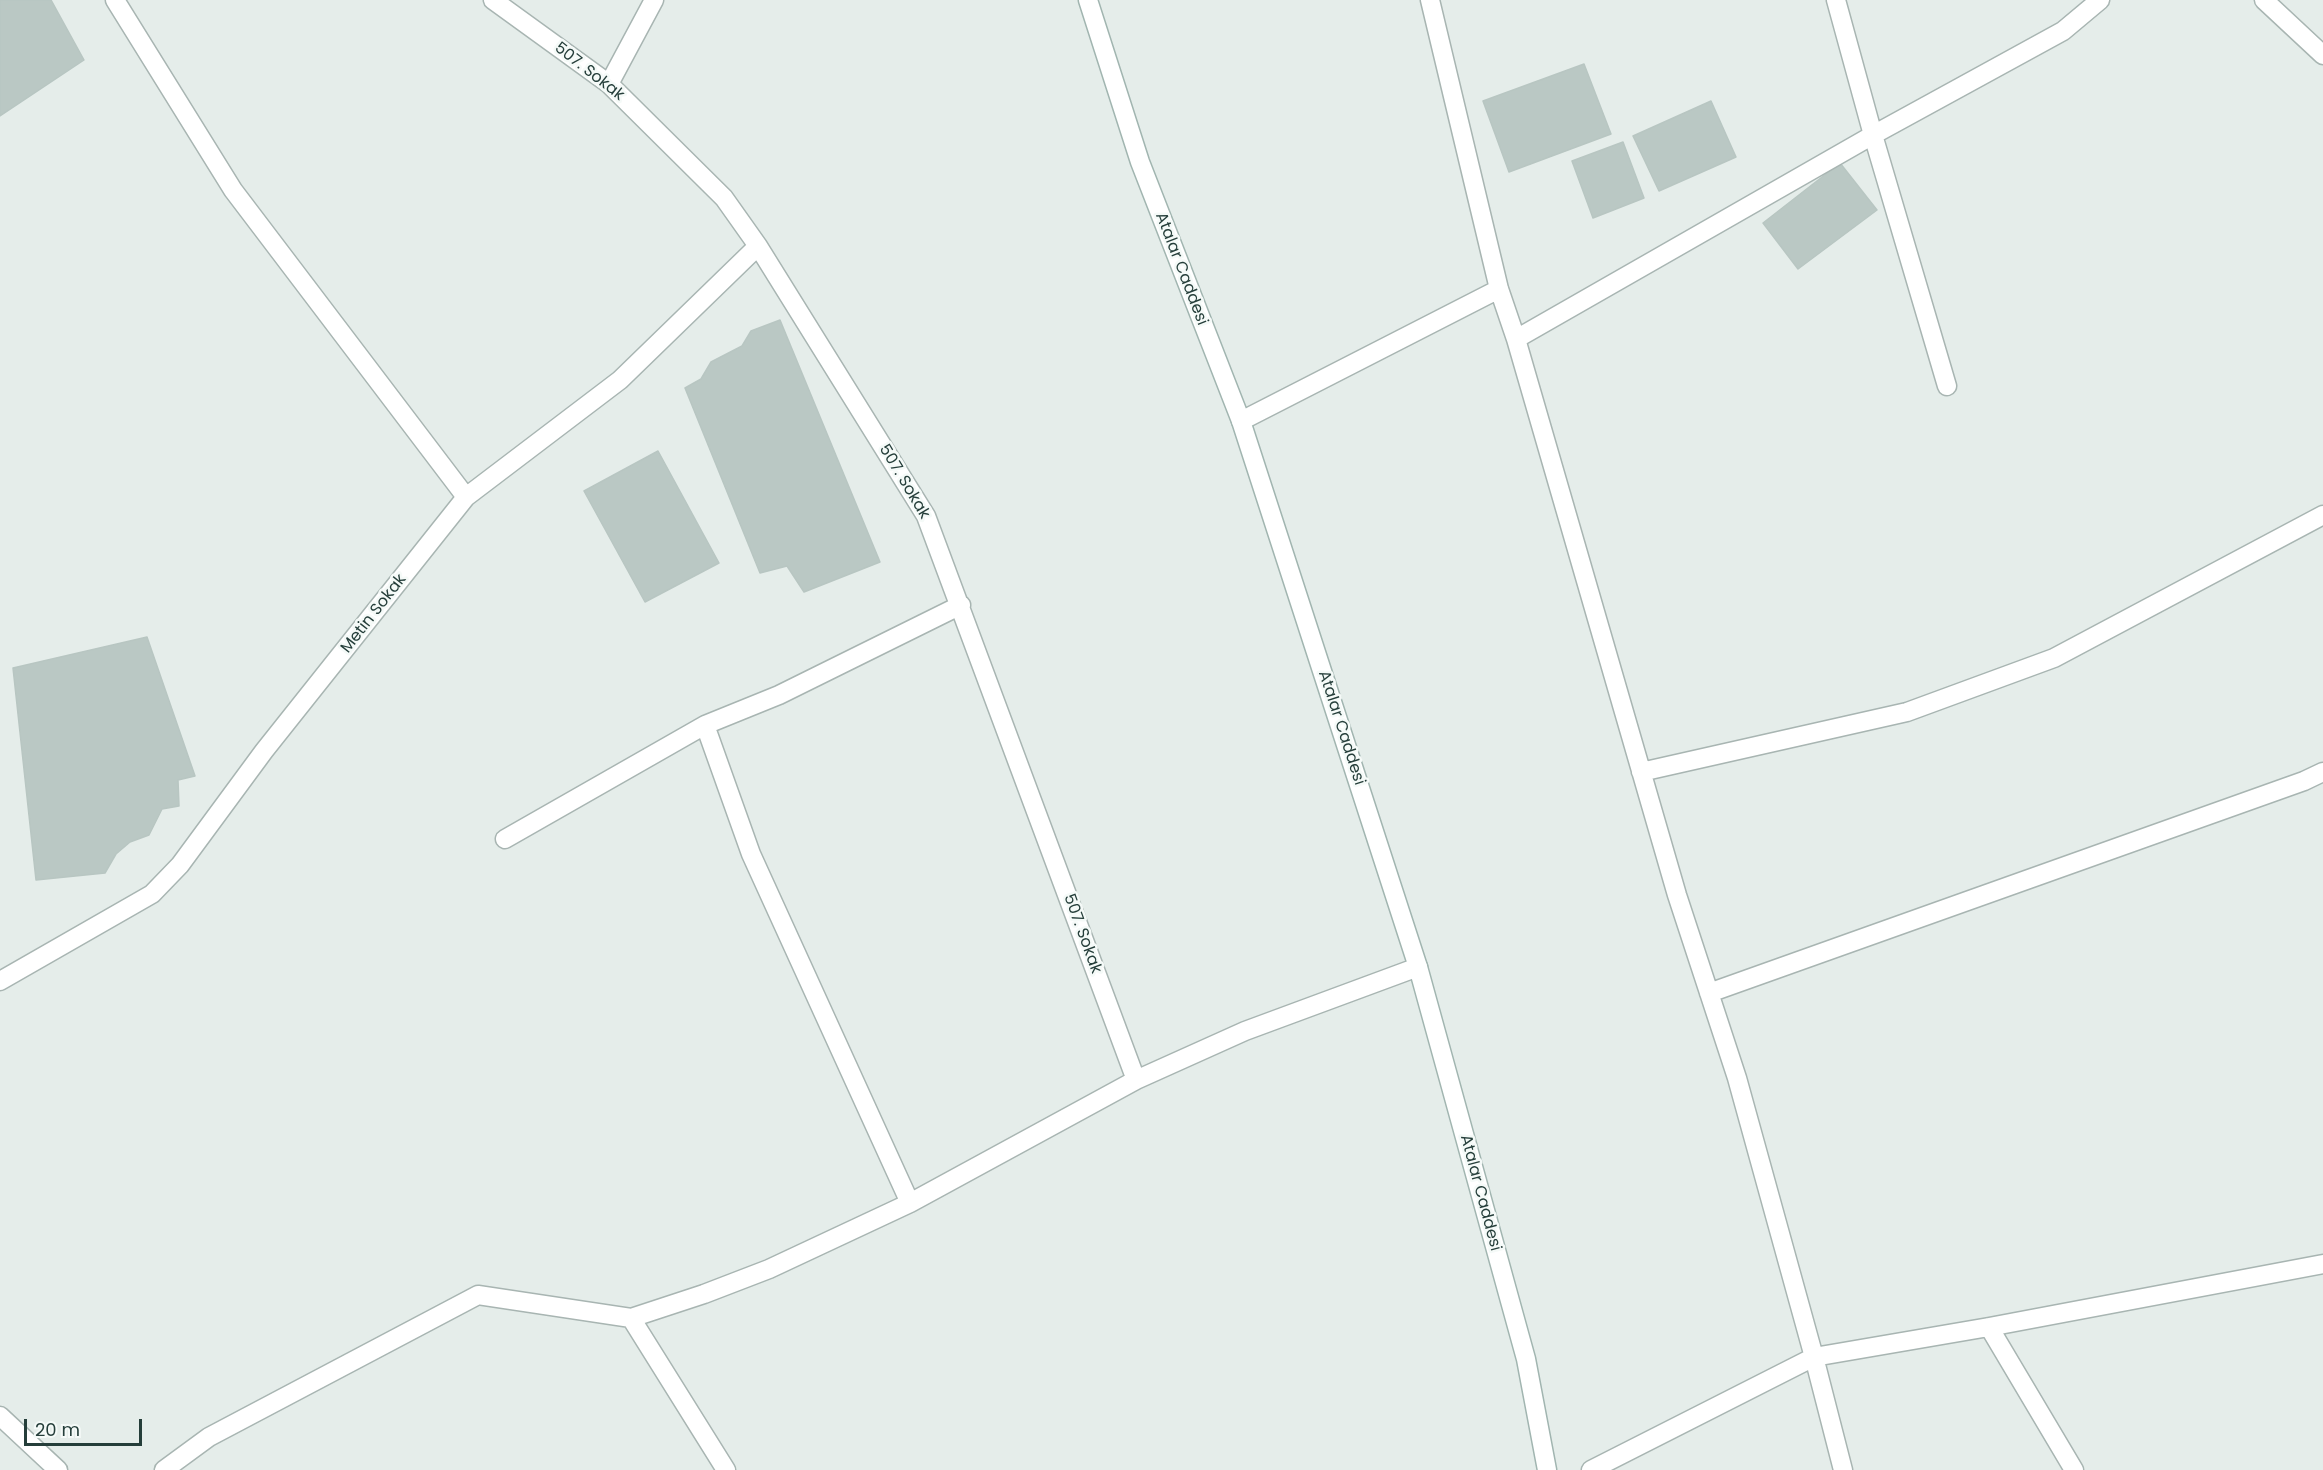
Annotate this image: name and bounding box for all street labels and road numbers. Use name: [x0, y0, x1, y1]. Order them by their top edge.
street label: 507. Sokak: [550, 39, 628, 105]
street label: Atalar Caddesi: [1151, 210, 1211, 328]
street label: 507. Sokak: [874, 441, 934, 523]
street label: Metin Sokak: [337, 571, 411, 657]
street label: Atalar Caddesi: [1313, 668, 1369, 788]
street label: 507. Sokak: [1059, 892, 1105, 976]
street label: Atalar Caddesi: [1455, 1133, 1505, 1253]

